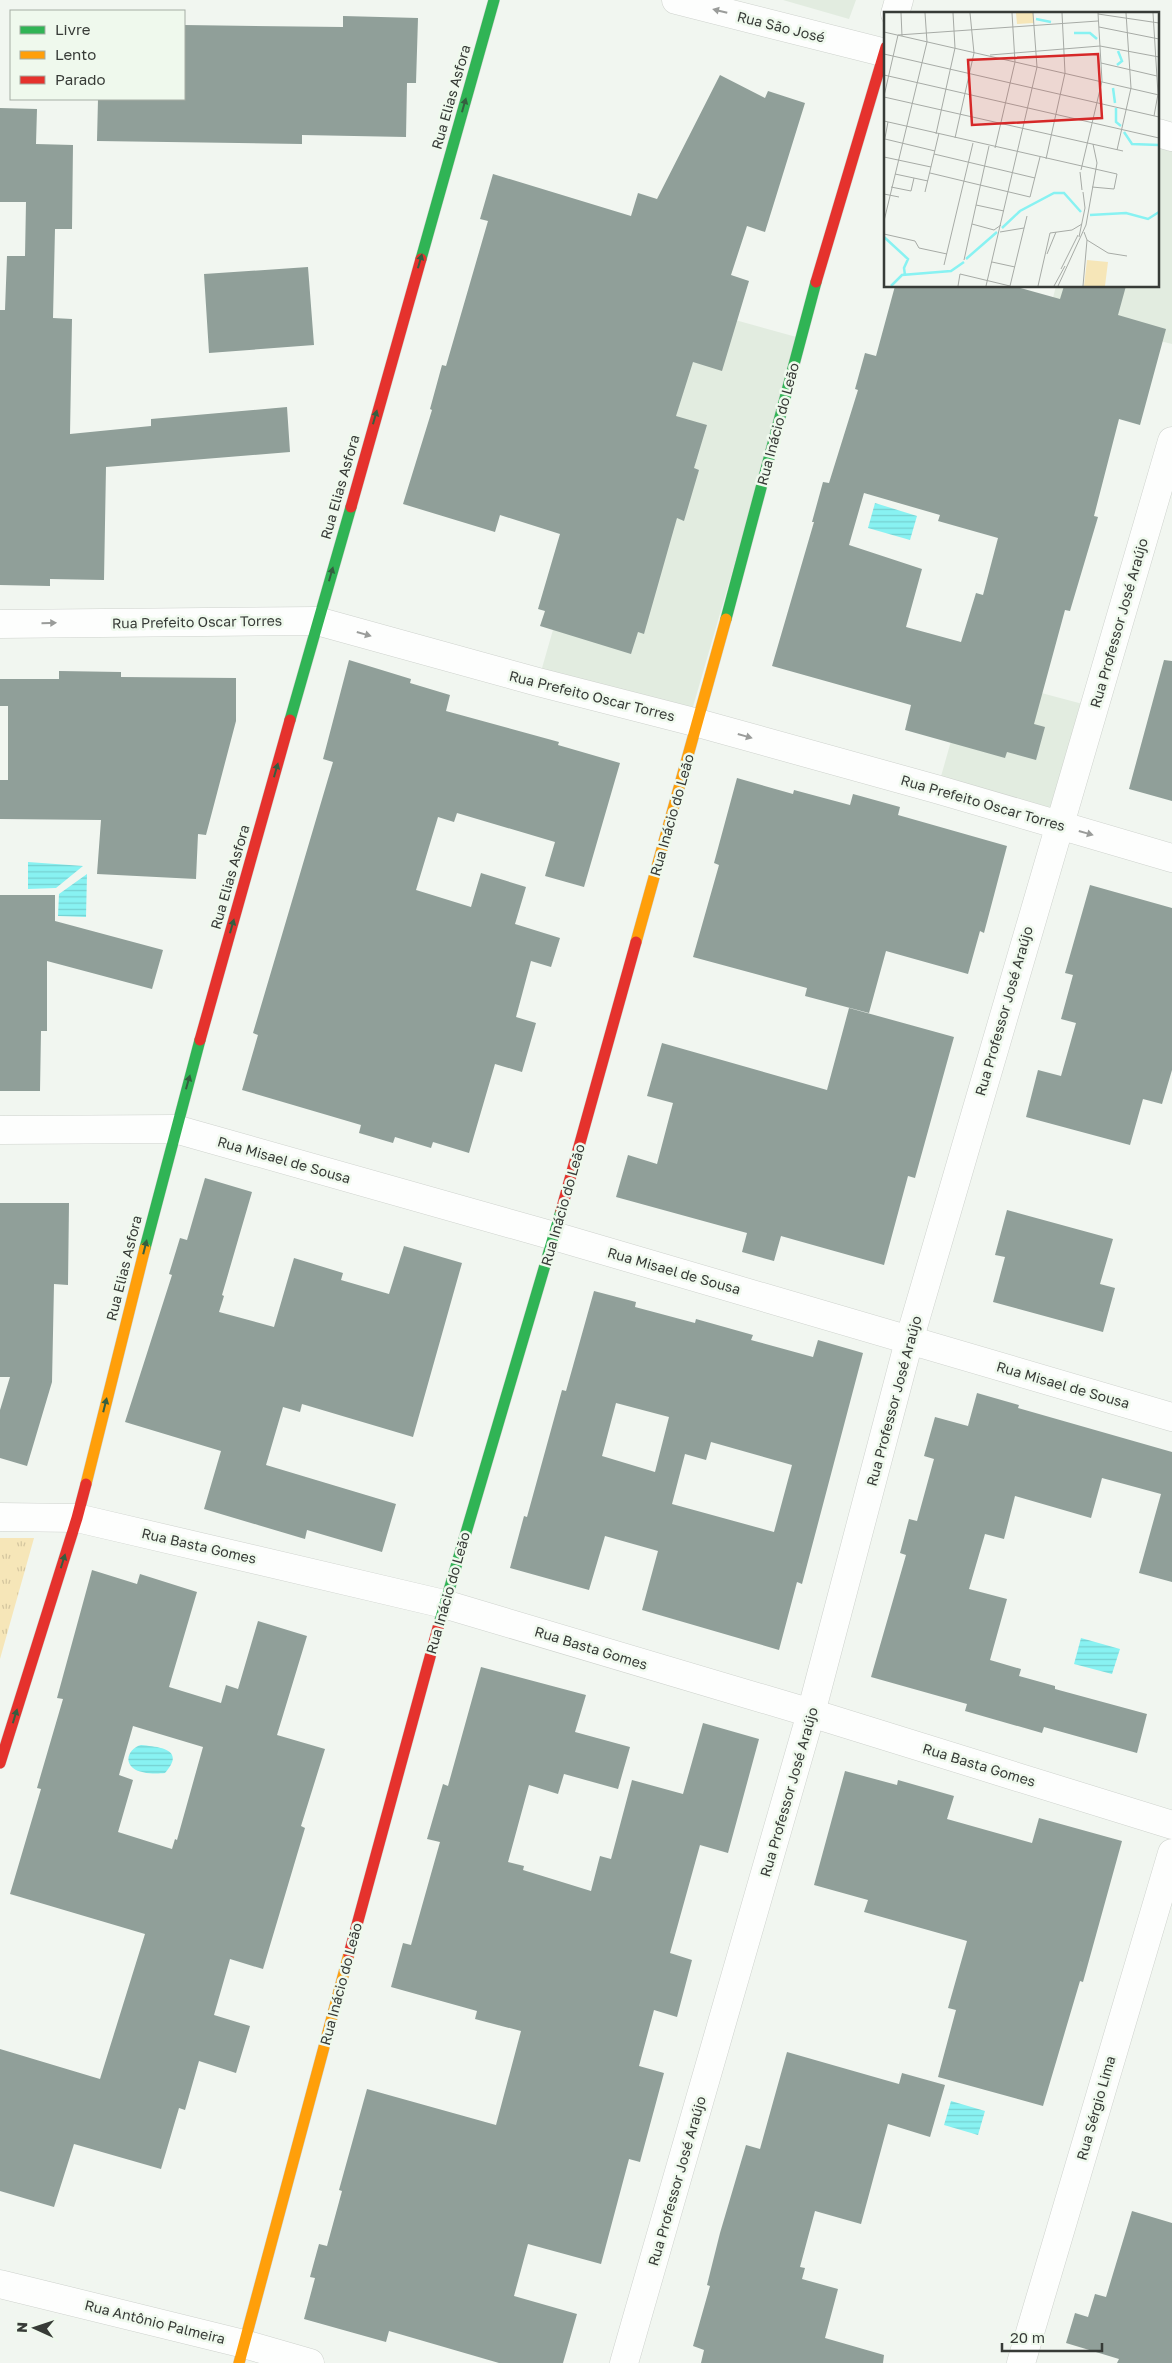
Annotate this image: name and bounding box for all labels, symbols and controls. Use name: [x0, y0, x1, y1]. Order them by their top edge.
one-way arrow: [712, 7, 727, 15]
street label: Rua São José: [736, 7, 827, 46]
legend: [10, 10, 185, 100]
inset map: [884, 12, 1160, 288]
text: Livre: [55, 20, 91, 38]
street label: Rua Elias Asfora: [427, 43, 474, 151]
text: Lento: [55, 45, 96, 63]
text: Parado: [55, 70, 106, 88]
one-way arrow: [461, 97, 469, 112]
one-way arrow: [416, 253, 424, 268]
street label: Rua Inácio do Leão: [753, 361, 802, 487]
one-way arrow: [372, 410, 380, 425]
street label: Rua Elias Asfora: [316, 433, 363, 541]
street label: Rua Professor José Araújo: [1086, 536, 1151, 710]
one-way arrow: [327, 566, 335, 581]
street label: Rua Prefeito Oscar Torres: [112, 612, 282, 631]
one-way arrow: [41, 619, 57, 627]
one-way arrow: [357, 630, 372, 638]
street label: Rua Prefeito Oscar Torres: [507, 667, 677, 724]
one-way arrow: [737, 732, 752, 740]
street label: Rua Inácio do Leão: [646, 752, 697, 878]
one-way arrow: [272, 762, 280, 777]
street label: Rua Prefeito Oscar Torres: [899, 771, 1067, 834]
street label: Rua Elias Asfora: [206, 823, 253, 931]
one-way arrow: [1079, 830, 1094, 838]
one-way arrow: [228, 918, 236, 933]
street label: Rua Professor José Araújo: [971, 924, 1036, 1098]
one-way arrow: [184, 1075, 192, 1090]
street label: Rua Misael de Sousa: [216, 1132, 353, 1187]
street label: Rua Inácio do Leão: [537, 1142, 588, 1268]
street label: Rua Elias Asfora: [102, 1213, 145, 1322]
one-way arrow: [141, 1239, 149, 1254]
street label: Rua Misael de Sousa: [606, 1243, 743, 1298]
street label: Rua Professor José Araújo: [863, 1314, 924, 1488]
street label: Rua Misael de Sousa: [995, 1357, 1132, 1412]
one-way arrow: [102, 1397, 110, 1412]
street label: Rua Basta Gomes: [140, 1524, 258, 1567]
street label: Rua Inácio do Leão: [422, 1530, 473, 1656]
one-way arrow: [60, 1554, 68, 1569]
street label: Rua Basta Gomes: [533, 1622, 650, 1673]
street label: Rua Professor José Araújo: [756, 1705, 821, 1879]
one-way arrow: [11, 1709, 19, 1724]
street label: Rua Basta Gomes: [921, 1739, 1038, 1790]
street label: Rua Inácio do Leão: [316, 1921, 365, 2047]
street label: Rua Sérgio Lima: [1072, 2054, 1119, 2162]
street label: Rua Professor José Araújo: [644, 2094, 709, 2268]
street label: Rua Antônio Palmeira: [83, 2296, 227, 2347]
north arrow: [10, 2303, 60, 2353]
scale bar: [1002, 2320, 1102, 2352]
text: N: [13, 2322, 30, 2333]
text: 20 m: [1010, 2328, 1045, 2346]

